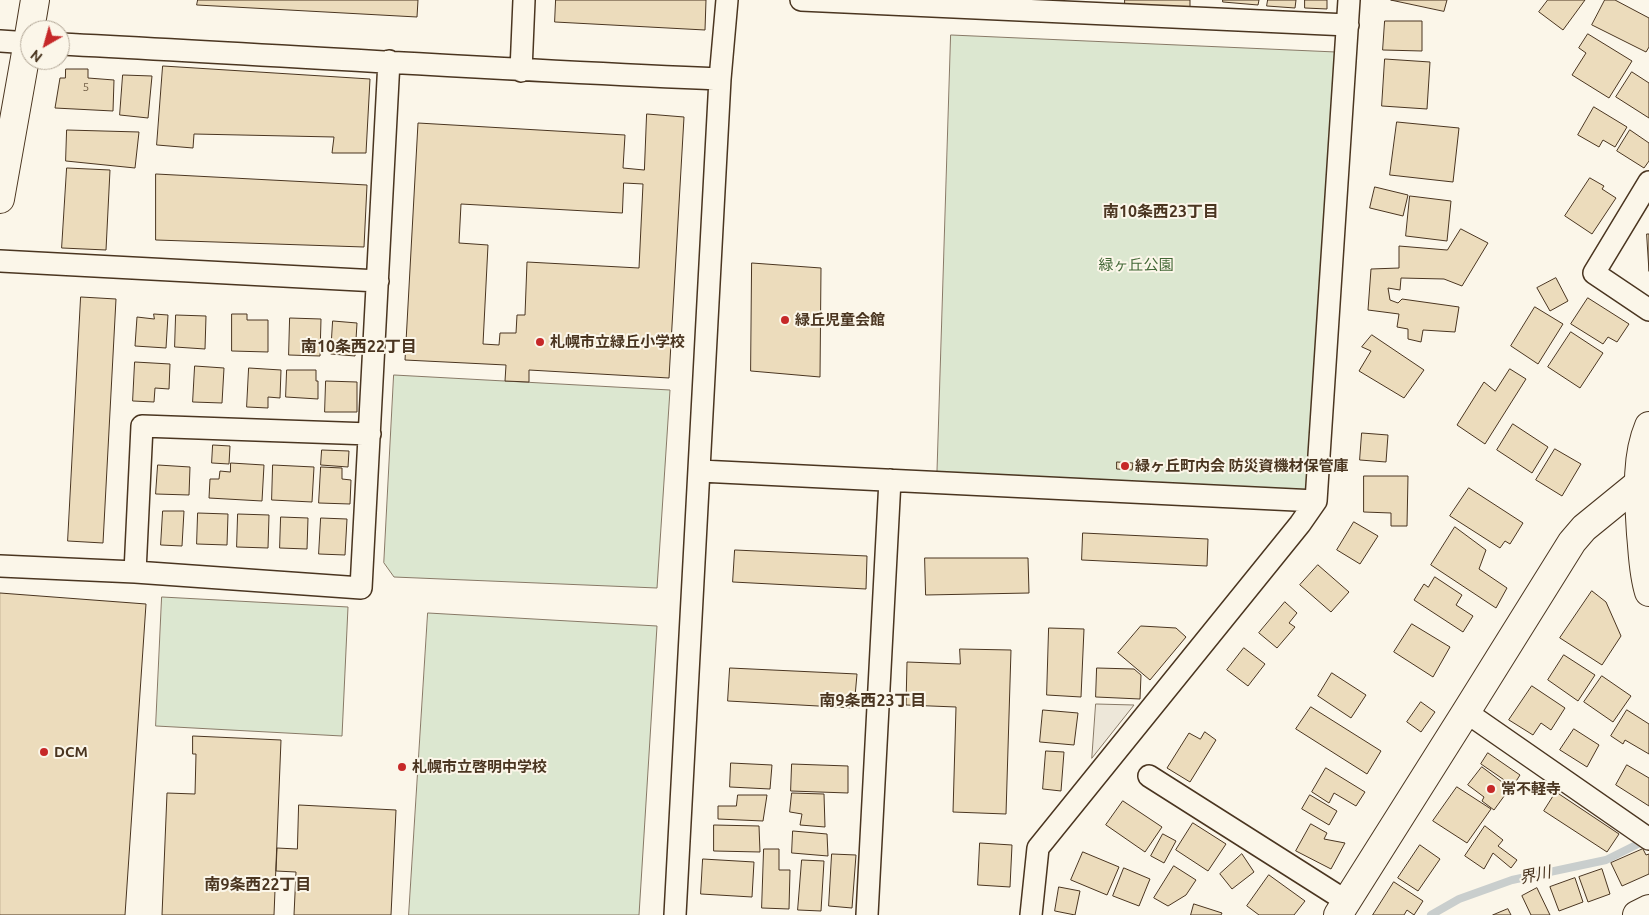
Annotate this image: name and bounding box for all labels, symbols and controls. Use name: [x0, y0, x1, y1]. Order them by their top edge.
north arrow: [20, 20, 70, 70]
text: N: [27, 47, 45, 66]
house number: 5: [83, 80, 89, 94]
district label: 南10条西23丁目: [1103, 202, 1219, 222]
park label: 緑ヶ丘公園: [1099, 256, 1173, 274]
place label: 緑丘児童会館: [795, 311, 885, 329]
marker: 緑丘児童会館: [779, 314, 791, 326]
place label: 札幌市立緑丘小学校: [550, 333, 685, 351]
marker: 札幌市立緑丘小学校: [534, 336, 546, 348]
district label: 南10条西22丁目: [301, 337, 417, 357]
place label: 緑ヶ丘町内会 防災資機材保管庫: [1135, 457, 1349, 475]
marker: 緑ヶ丘町内会 防災資機材保管庫: [1119, 460, 1131, 472]
district label: 南9条西23丁目: [819, 691, 927, 711]
place label: DCM: [54, 743, 88, 761]
marker: DCM: [38, 746, 50, 758]
place label: 札幌市立啓明中学校: [412, 758, 547, 776]
marker: 札幌市立啓明中学校: [396, 761, 408, 773]
place label: 常不軽寺: [1501, 780, 1561, 798]
marker: 常不軽寺: [1485, 783, 1497, 795]
water label: 界川: [1517, 862, 1553, 888]
district label: 南9条西22丁目: [204, 875, 312, 895]

